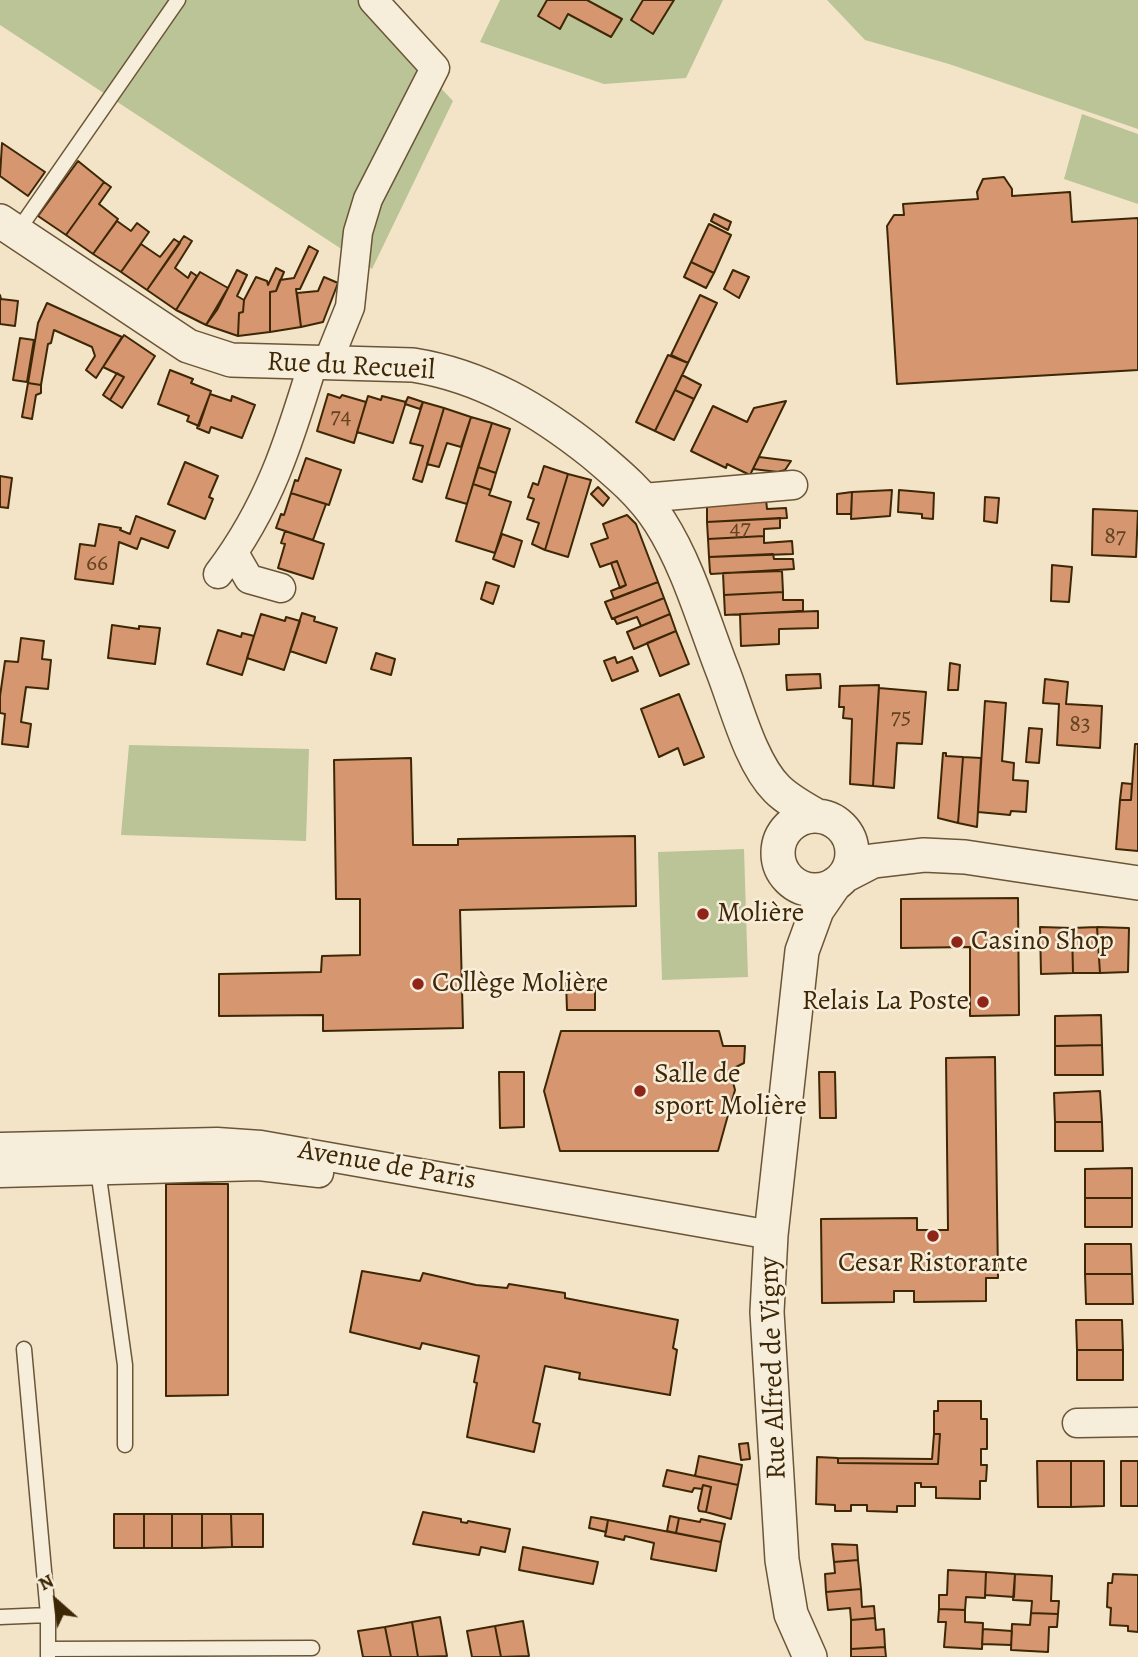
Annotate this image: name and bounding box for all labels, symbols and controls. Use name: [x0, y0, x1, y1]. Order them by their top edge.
street label: Rue du Recueil: [266, 346, 436, 388]
house number: 74: [331, 403, 351, 431]
house number: 47: [730, 515, 750, 543]
house number: 87: [1104, 523, 1126, 551]
house number: 66: [86, 550, 108, 578]
house number: 75: [891, 704, 911, 732]
house number: 83: [1069, 711, 1091, 739]
place label: Molière: [717, 897, 804, 931]
marker: Molière: [695, 906, 711, 922]
place label: Casino Shop: [971, 925, 1114, 959]
marker: Casino Shop: [949, 934, 965, 950]
place label: Collège Molière: [432, 967, 608, 1001]
marker: Collège Molière: [410, 976, 426, 992]
place label: Relais La Poste: [802, 985, 969, 1019]
marker: Relais La Poste: [975, 994, 991, 1010]
place label: Salle de sport Molière: [654, 1058, 807, 1124]
marker: Salle de sport Molière: [632, 1083, 648, 1099]
street label: Avenue de Paris: [296, 1134, 478, 1198]
marker: Cesar Ristorante: [925, 1228, 941, 1244]
place label: Cesar Ristorante: [838, 1247, 1028, 1281]
street label: Rue Alfred de Vigny: [753, 1256, 795, 1480]
north arrow: [21, 1566, 91, 1636]
text: N: [34, 1568, 58, 1597]

